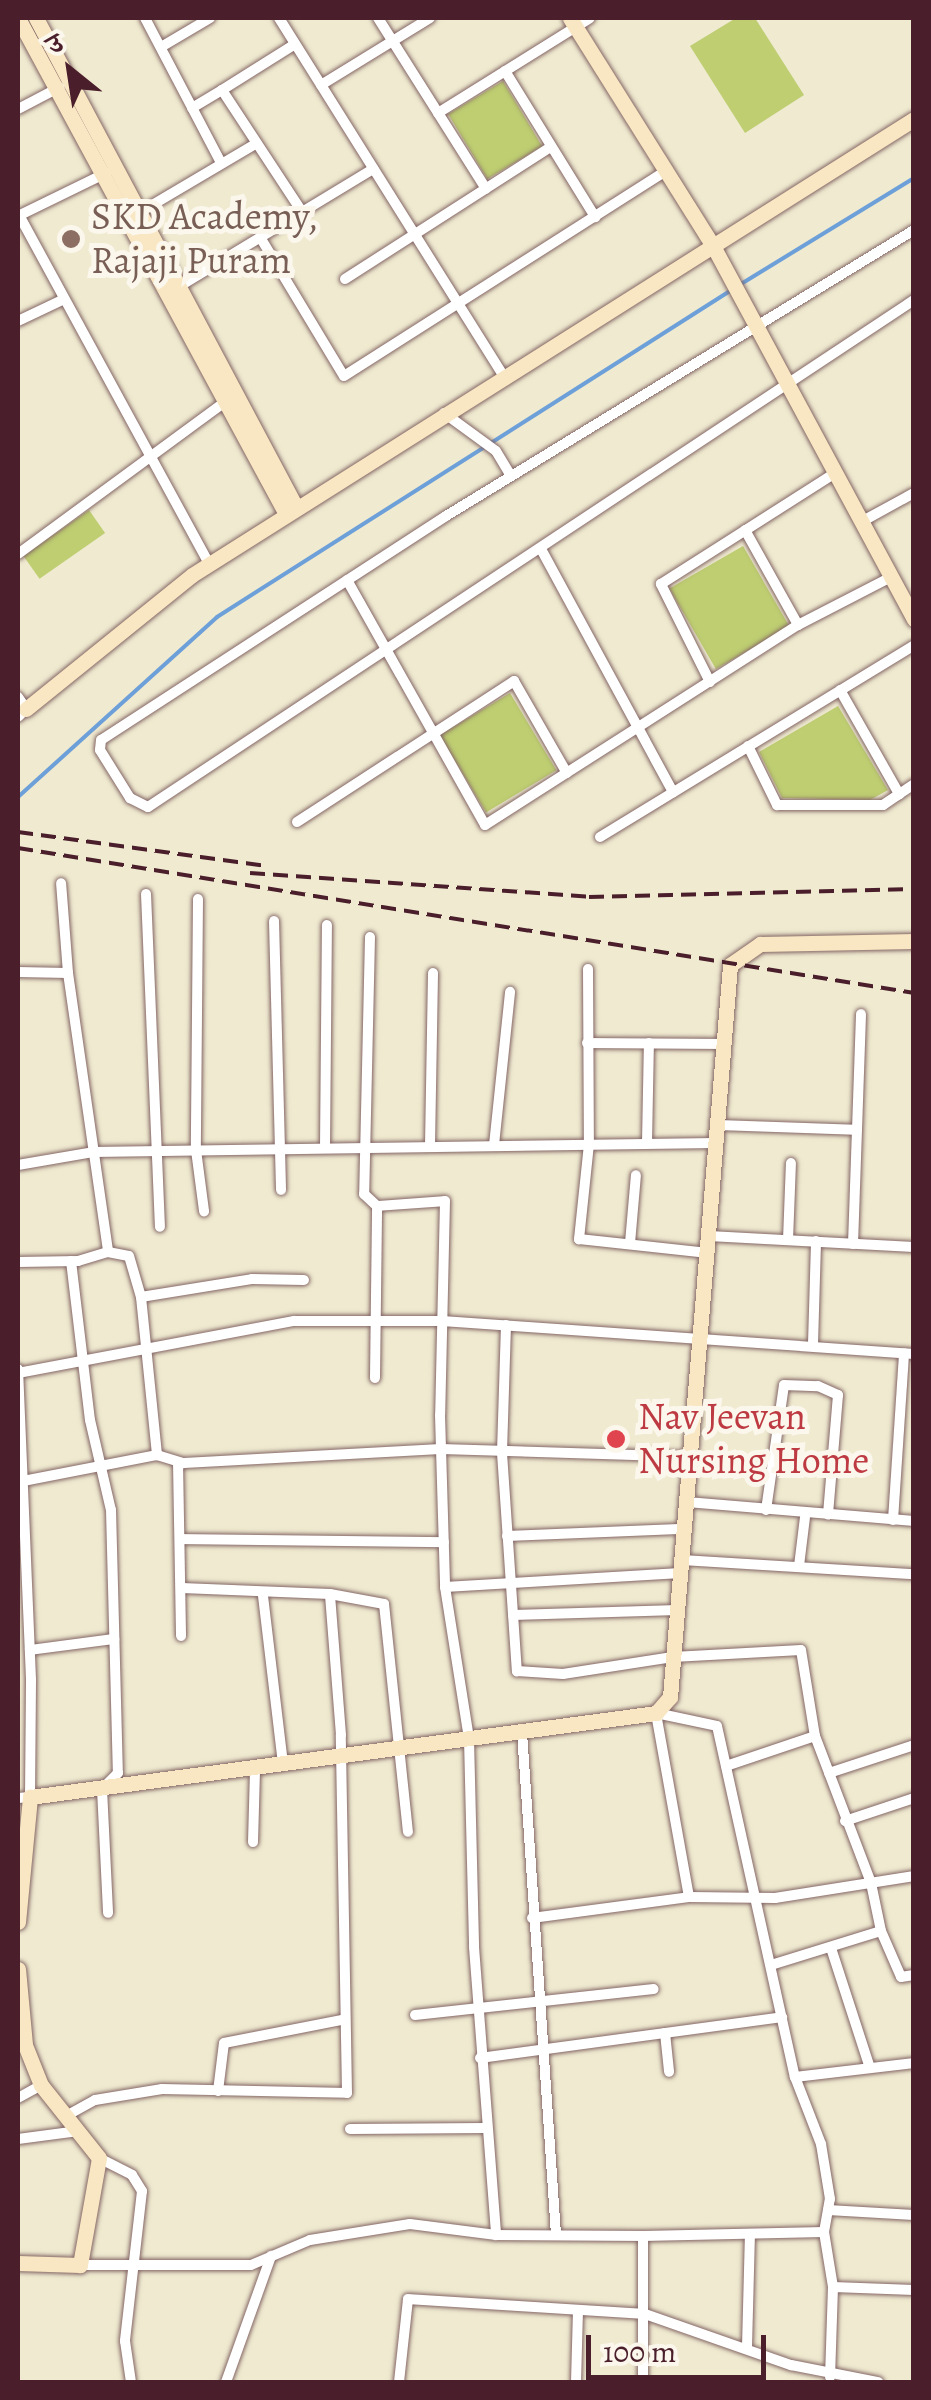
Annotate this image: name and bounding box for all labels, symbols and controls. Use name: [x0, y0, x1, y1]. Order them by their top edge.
north arrow: [20, 20, 120, 120]
text: उ: [39, 24, 71, 64]
place label: SKD Academy, Rajaji Puram: [91, 194, 318, 284]
marker: SKD Academy, Rajaji Puram: [60, 228, 82, 250]
place label: Nav Jeevan Nursing Home: [638, 1394, 869, 1484]
marker: Nav Jeevan Nursing Home: [603, 1426, 629, 1452]
scale bar: [591, 2315, 771, 2377]
text: 100 m: [603, 2332, 676, 2372]

